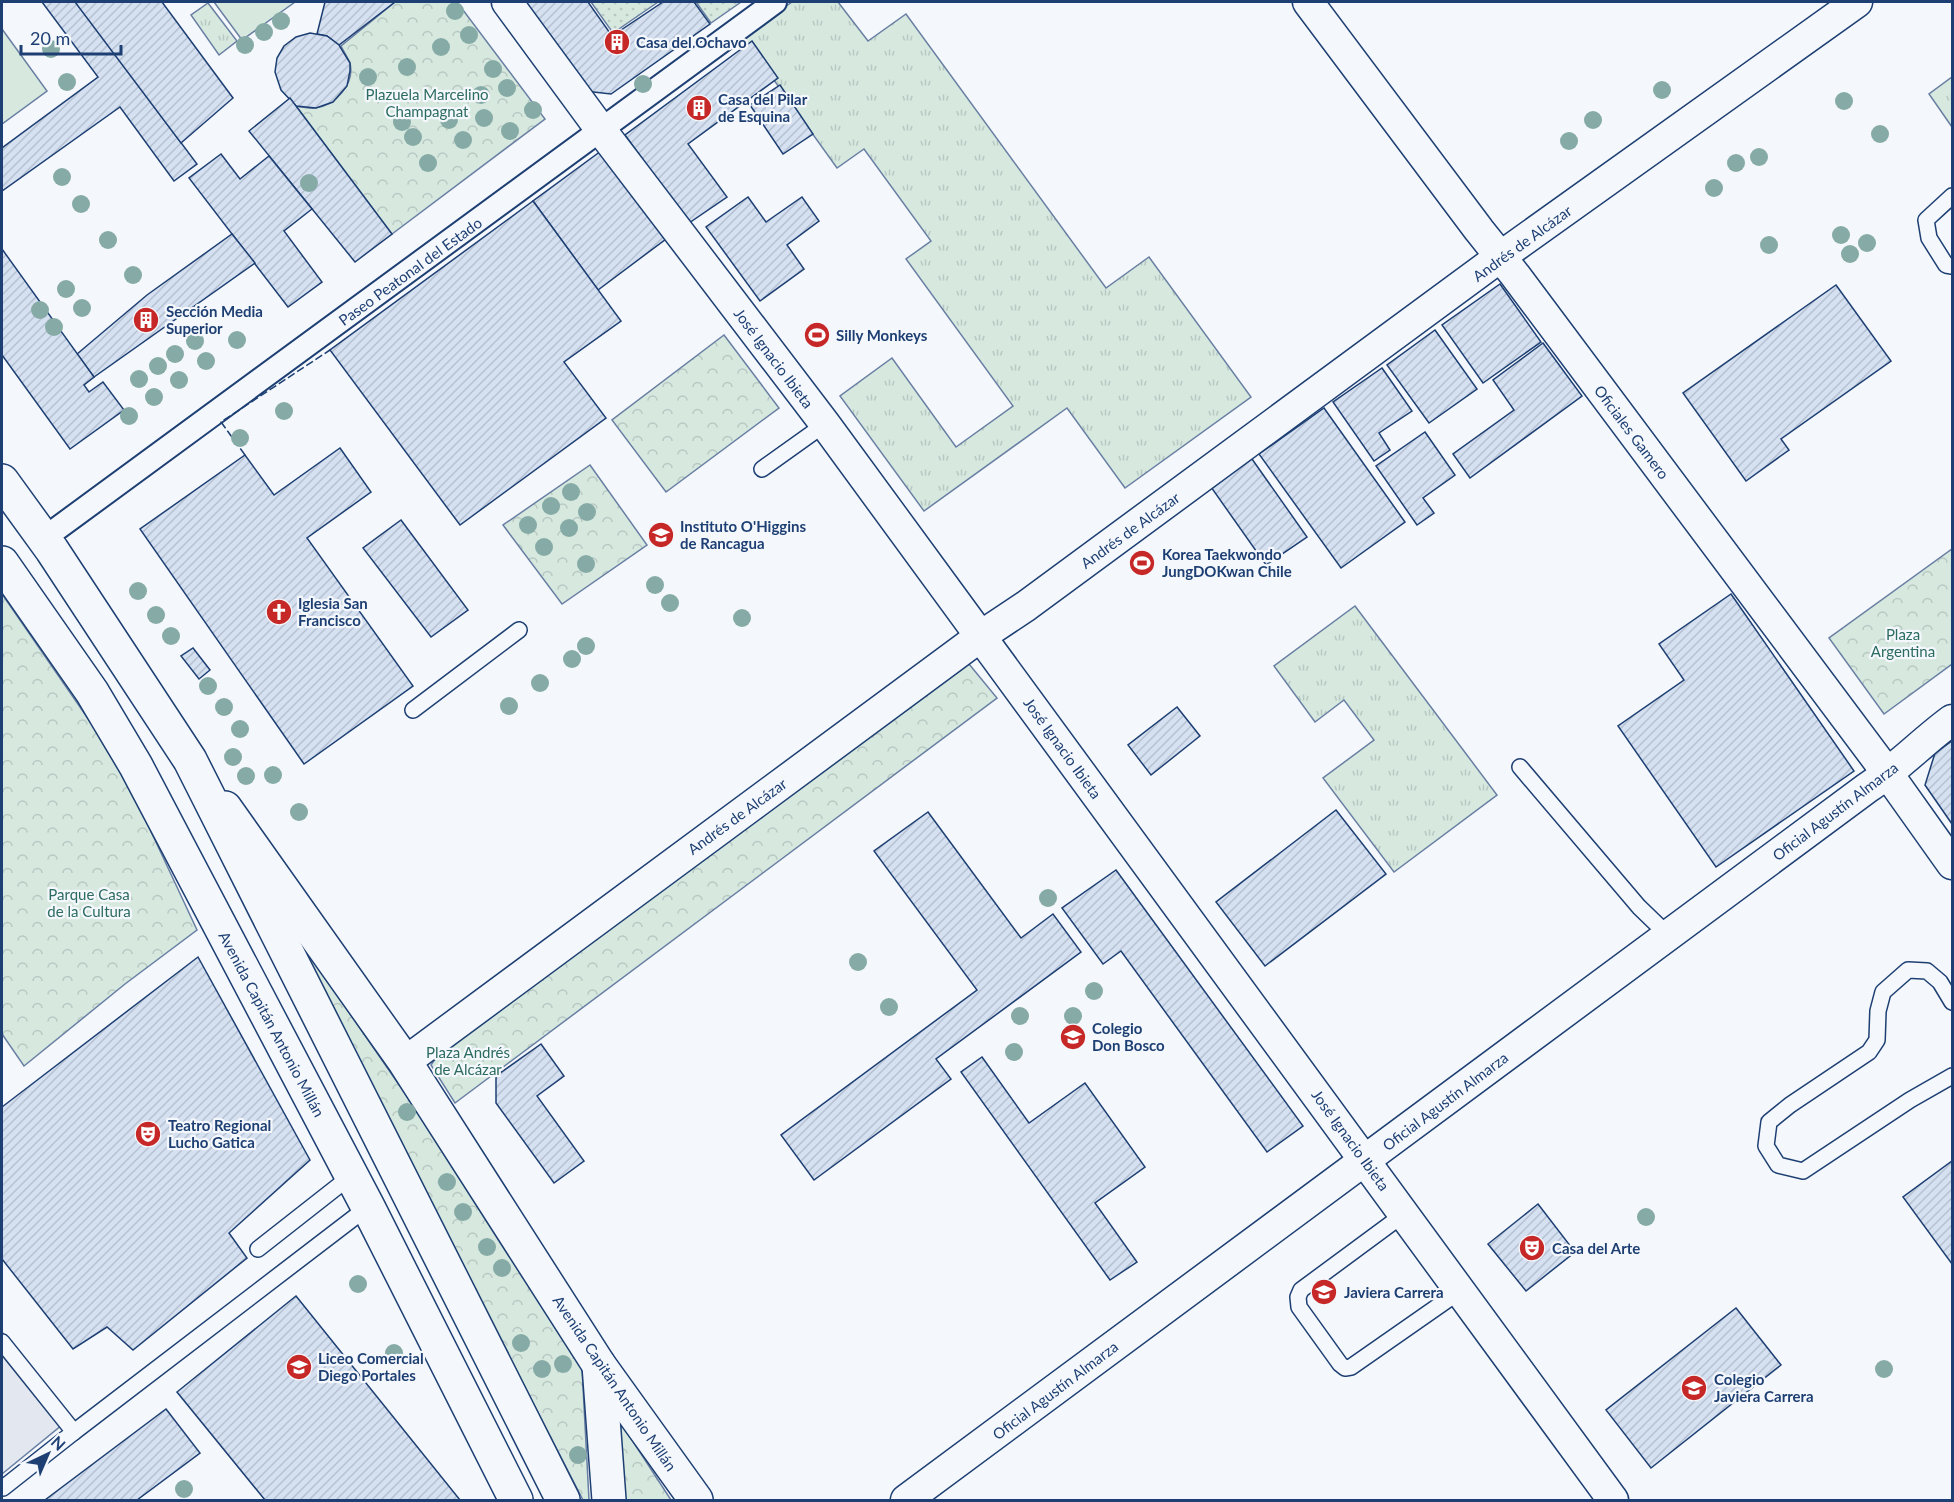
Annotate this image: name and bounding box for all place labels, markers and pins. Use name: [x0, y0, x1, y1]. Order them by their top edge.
building icon: Casa del Ochavo: [602, 27, 632, 57]
place label: Casa del Ochavo: [636, 33, 747, 51]
place label: Casa del Pilar de Esquina: [718, 90, 808, 125]
building icon: Casa del Pilar de Esquina: [684, 93, 714, 123]
place label: Sección Media Superior: [166, 302, 263, 337]
building icon: Sección Media Superior: [131, 305, 161, 335]
sports icon: Silly Monkeys: [802, 320, 832, 350]
place label: Silly Monkeys: [836, 326, 928, 344]
place label: Instituto O'Higgins de Rancagua: [680, 517, 807, 552]
school or university icon: Instituto O'Higgins de Rancagua: [646, 520, 676, 550]
place label: Korea Taekwondo JungDOKwan Chile: [1162, 545, 1292, 580]
sports icon: Korea Taekwondo JungDOKwan Chile: [1127, 548, 1157, 578]
place label: Iglesia San Francisco: [298, 594, 368, 629]
church icon: Iglesia San Francisco: [264, 597, 294, 627]
place label: Colegio Don Bosco: [1092, 1019, 1165, 1054]
school or university icon: Colegio Don Bosco: [1058, 1022, 1088, 1052]
place label: Teatro Regional Lucho Gatica: [168, 1116, 271, 1151]
theatre icon: Teatro Regional Lucho Gatica: [133, 1119, 163, 1149]
theatre icon: Casa del Arte: [1517, 1233, 1547, 1263]
place label: Casa del Arte: [1552, 1239, 1640, 1257]
school or university icon: Javiera Carrera: [1309, 1277, 1339, 1307]
place label: Javiera Carrera: [1344, 1283, 1444, 1301]
place label: Liceo Comercial Diego Portales: [318, 1349, 424, 1384]
school or university icon: Liceo Comercial Diego Portales: [284, 1352, 314, 1382]
place label: Colegio Javiera Carrera: [1714, 1370, 1814, 1405]
school or university icon: Colegio Javiera Carrera: [1679, 1373, 1709, 1403]

